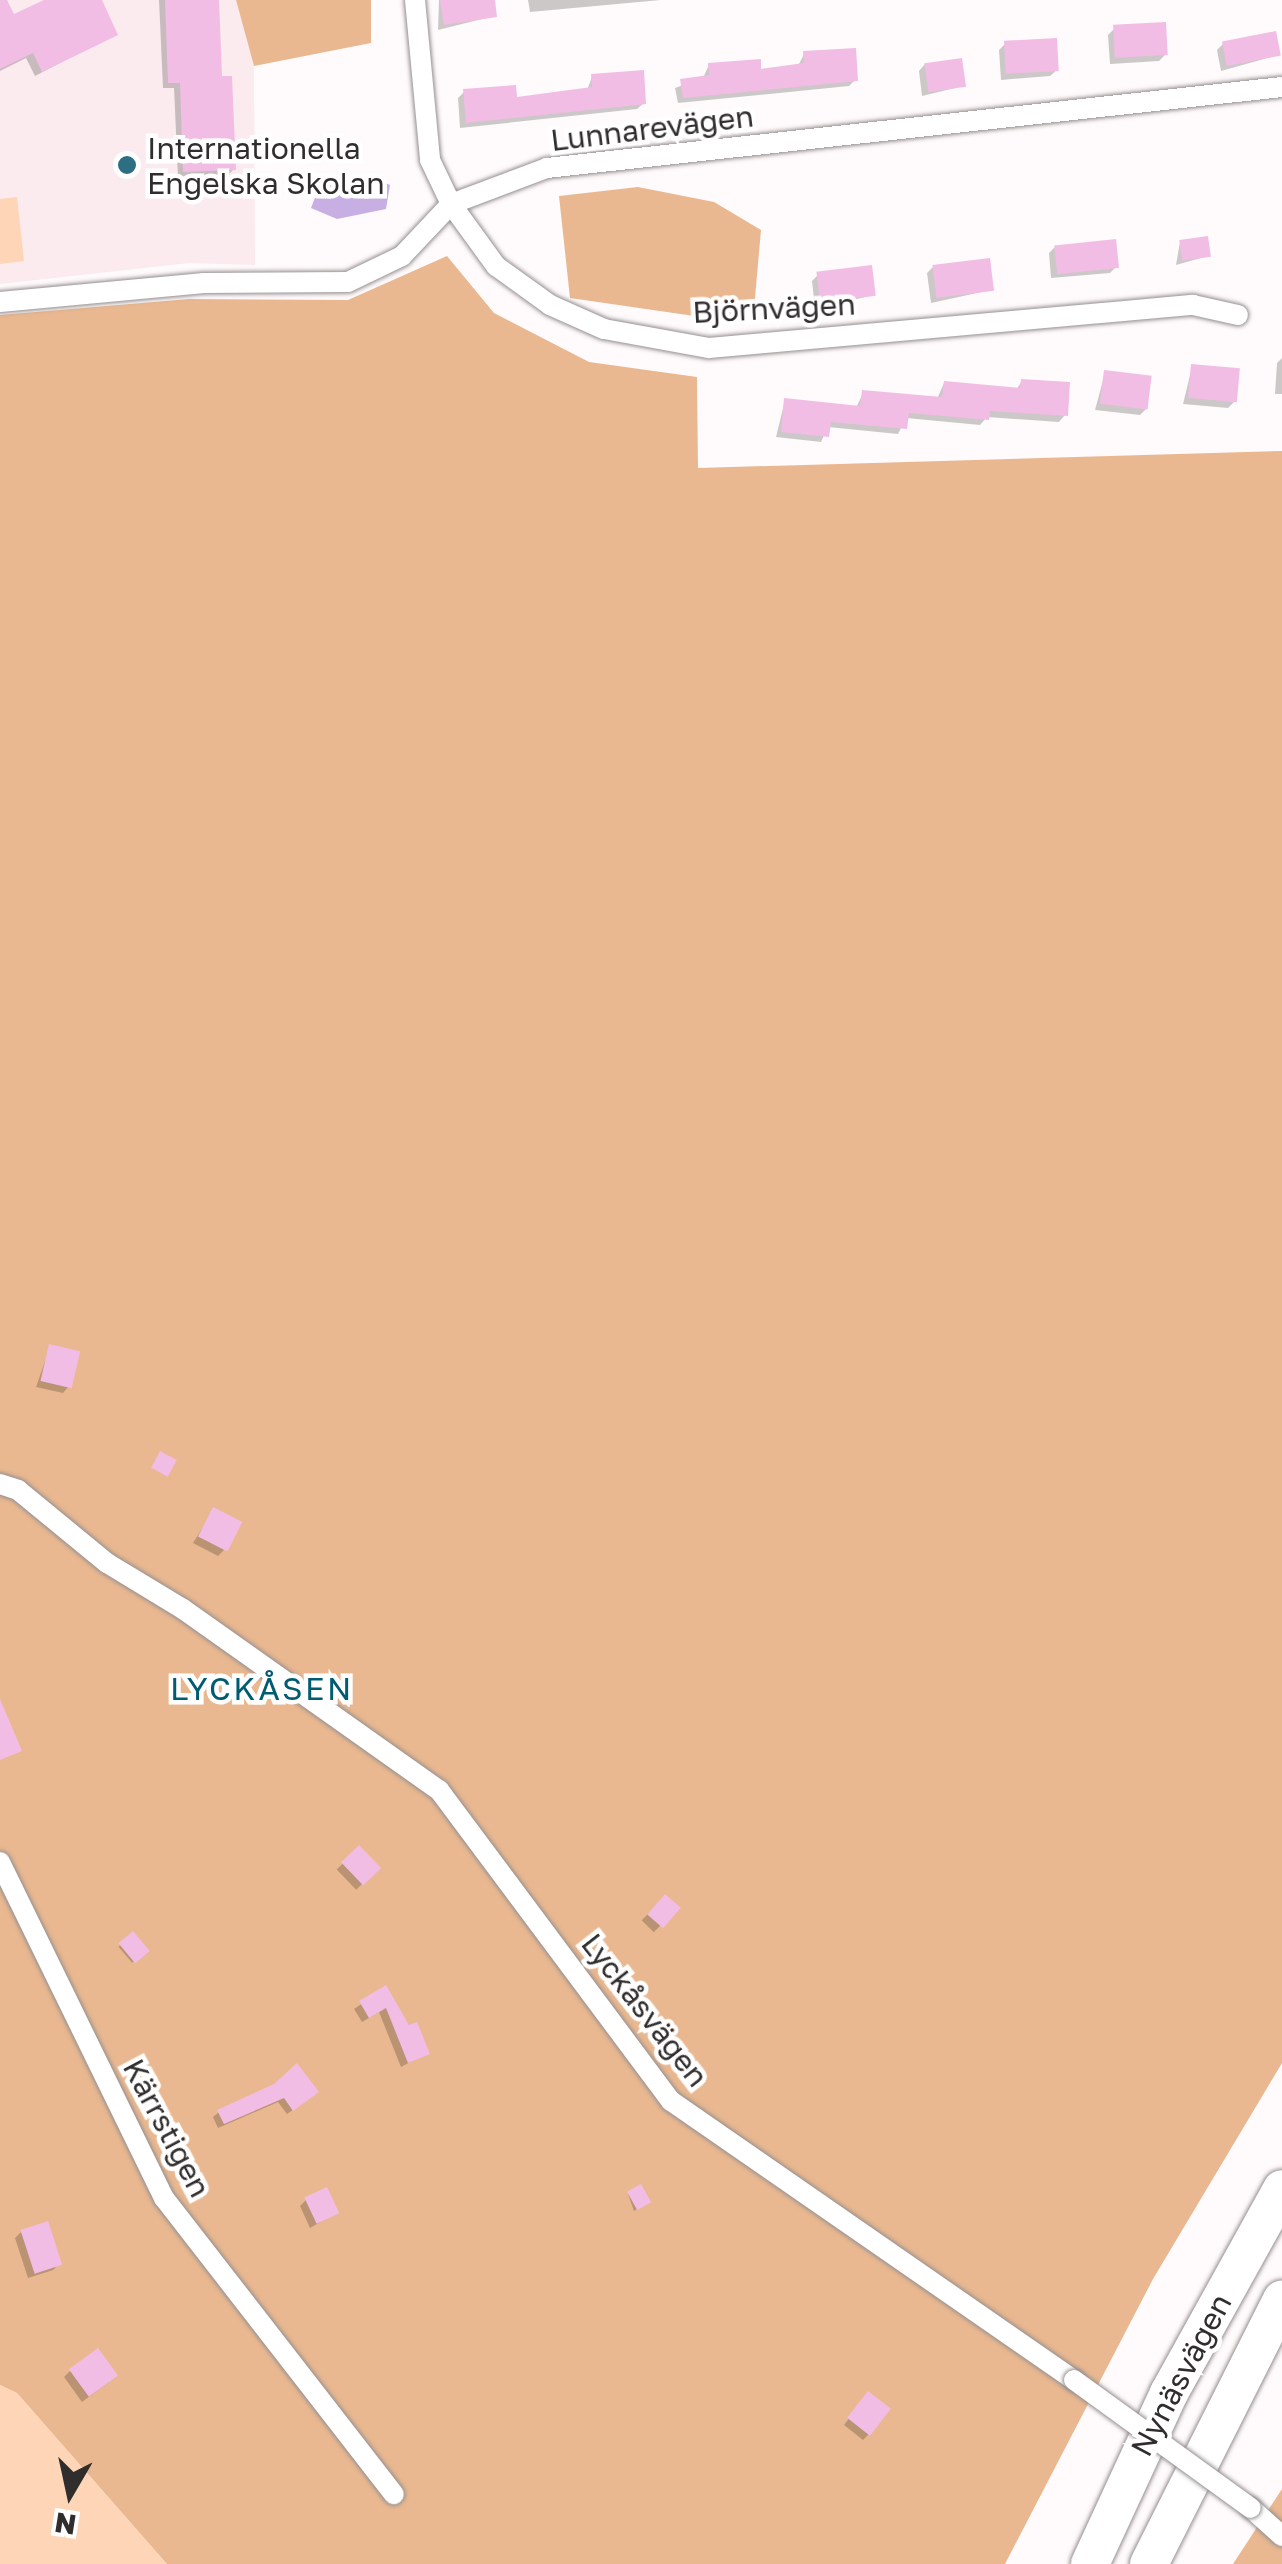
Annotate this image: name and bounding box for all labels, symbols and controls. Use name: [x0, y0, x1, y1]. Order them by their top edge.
street label: Lunnarevägen: [548, 98, 756, 158]
place label: Internationella Engelska Skolan: [147, 130, 385, 200]
marker: Internationella Engelska Skolan: [116, 154, 138, 176]
street label: Björnvägen: [692, 286, 856, 330]
district label: LYCKÅSEN: [170, 1669, 354, 1707]
street label: Lyckåsvägen: [574, 1926, 716, 2094]
street label: Kärrstigen: [116, 2053, 218, 2203]
street label: Nynäsvägen: [1123, 2288, 1239, 2462]
north arrow: [20, 2444, 120, 2544]
text: N: [52, 2506, 78, 2542]

